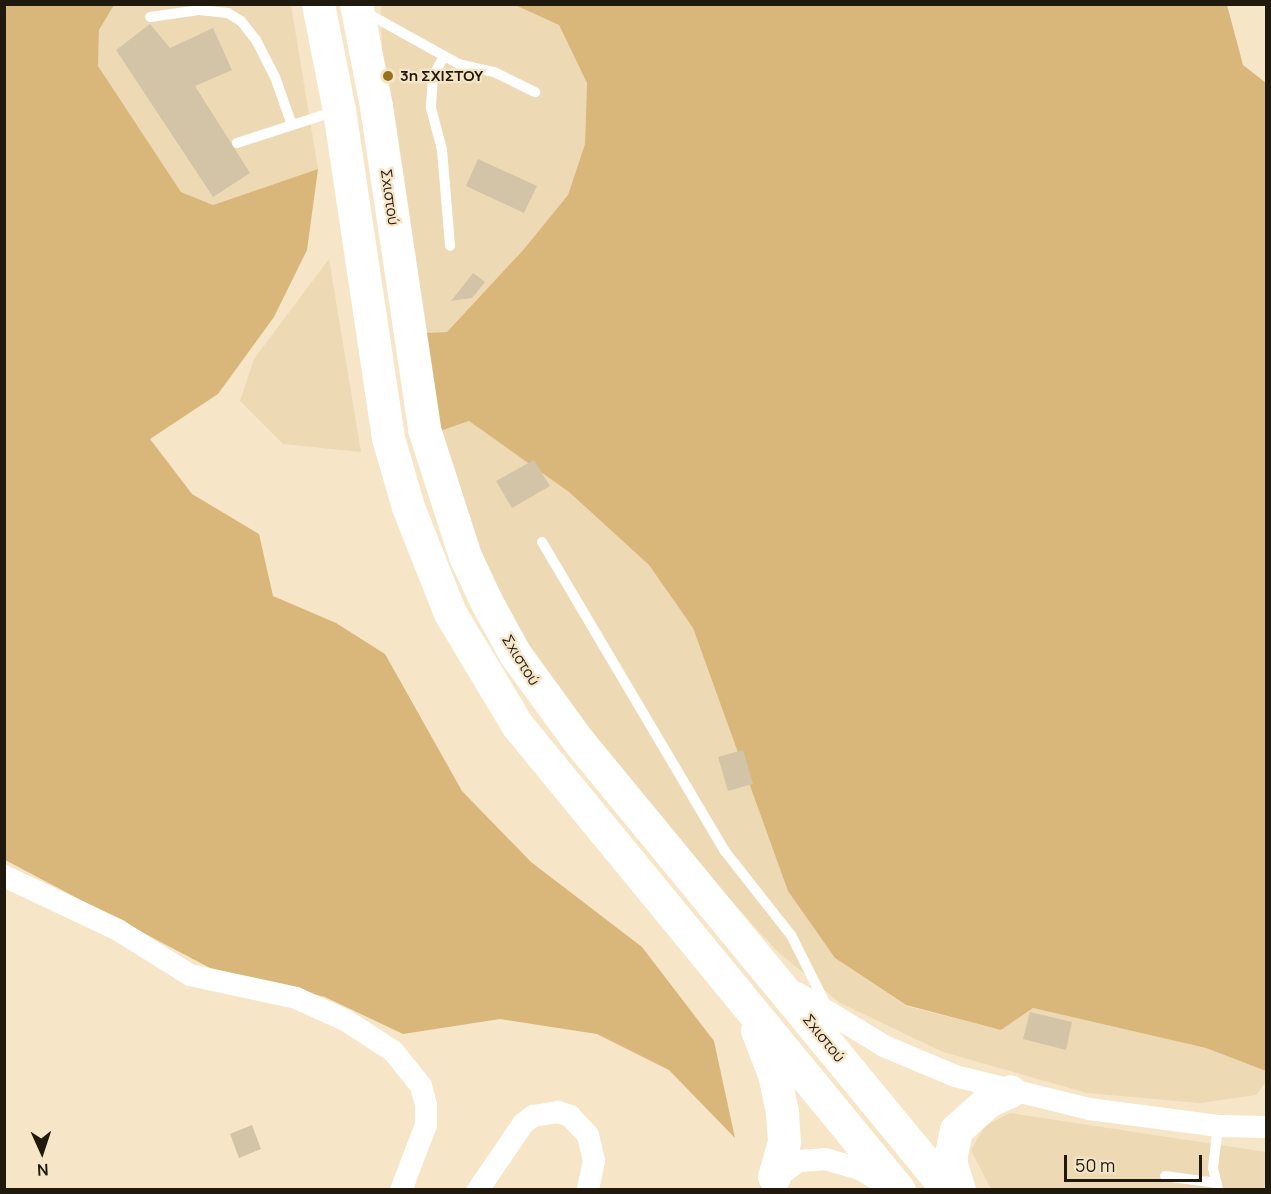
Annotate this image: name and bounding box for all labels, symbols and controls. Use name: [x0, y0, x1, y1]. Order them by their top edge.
place label: 3η ΣΧΙΣΤΟΥ: [400, 67, 483, 85]
marker: 3η ΣΧΙΣΤΟΥ: [381, 69, 395, 83]
street label: Σχιστού: [377, 168, 403, 226]
street label: Σχιστού: [498, 631, 544, 689]
street label: Σχιστού: [799, 1010, 849, 1066]
north arrow: [12, 1122, 72, 1182]
scale bar: [1067, 1143, 1205, 1181]
text: 50 m: [1075, 1153, 1115, 1177]
text: N: [37, 1159, 49, 1181]

